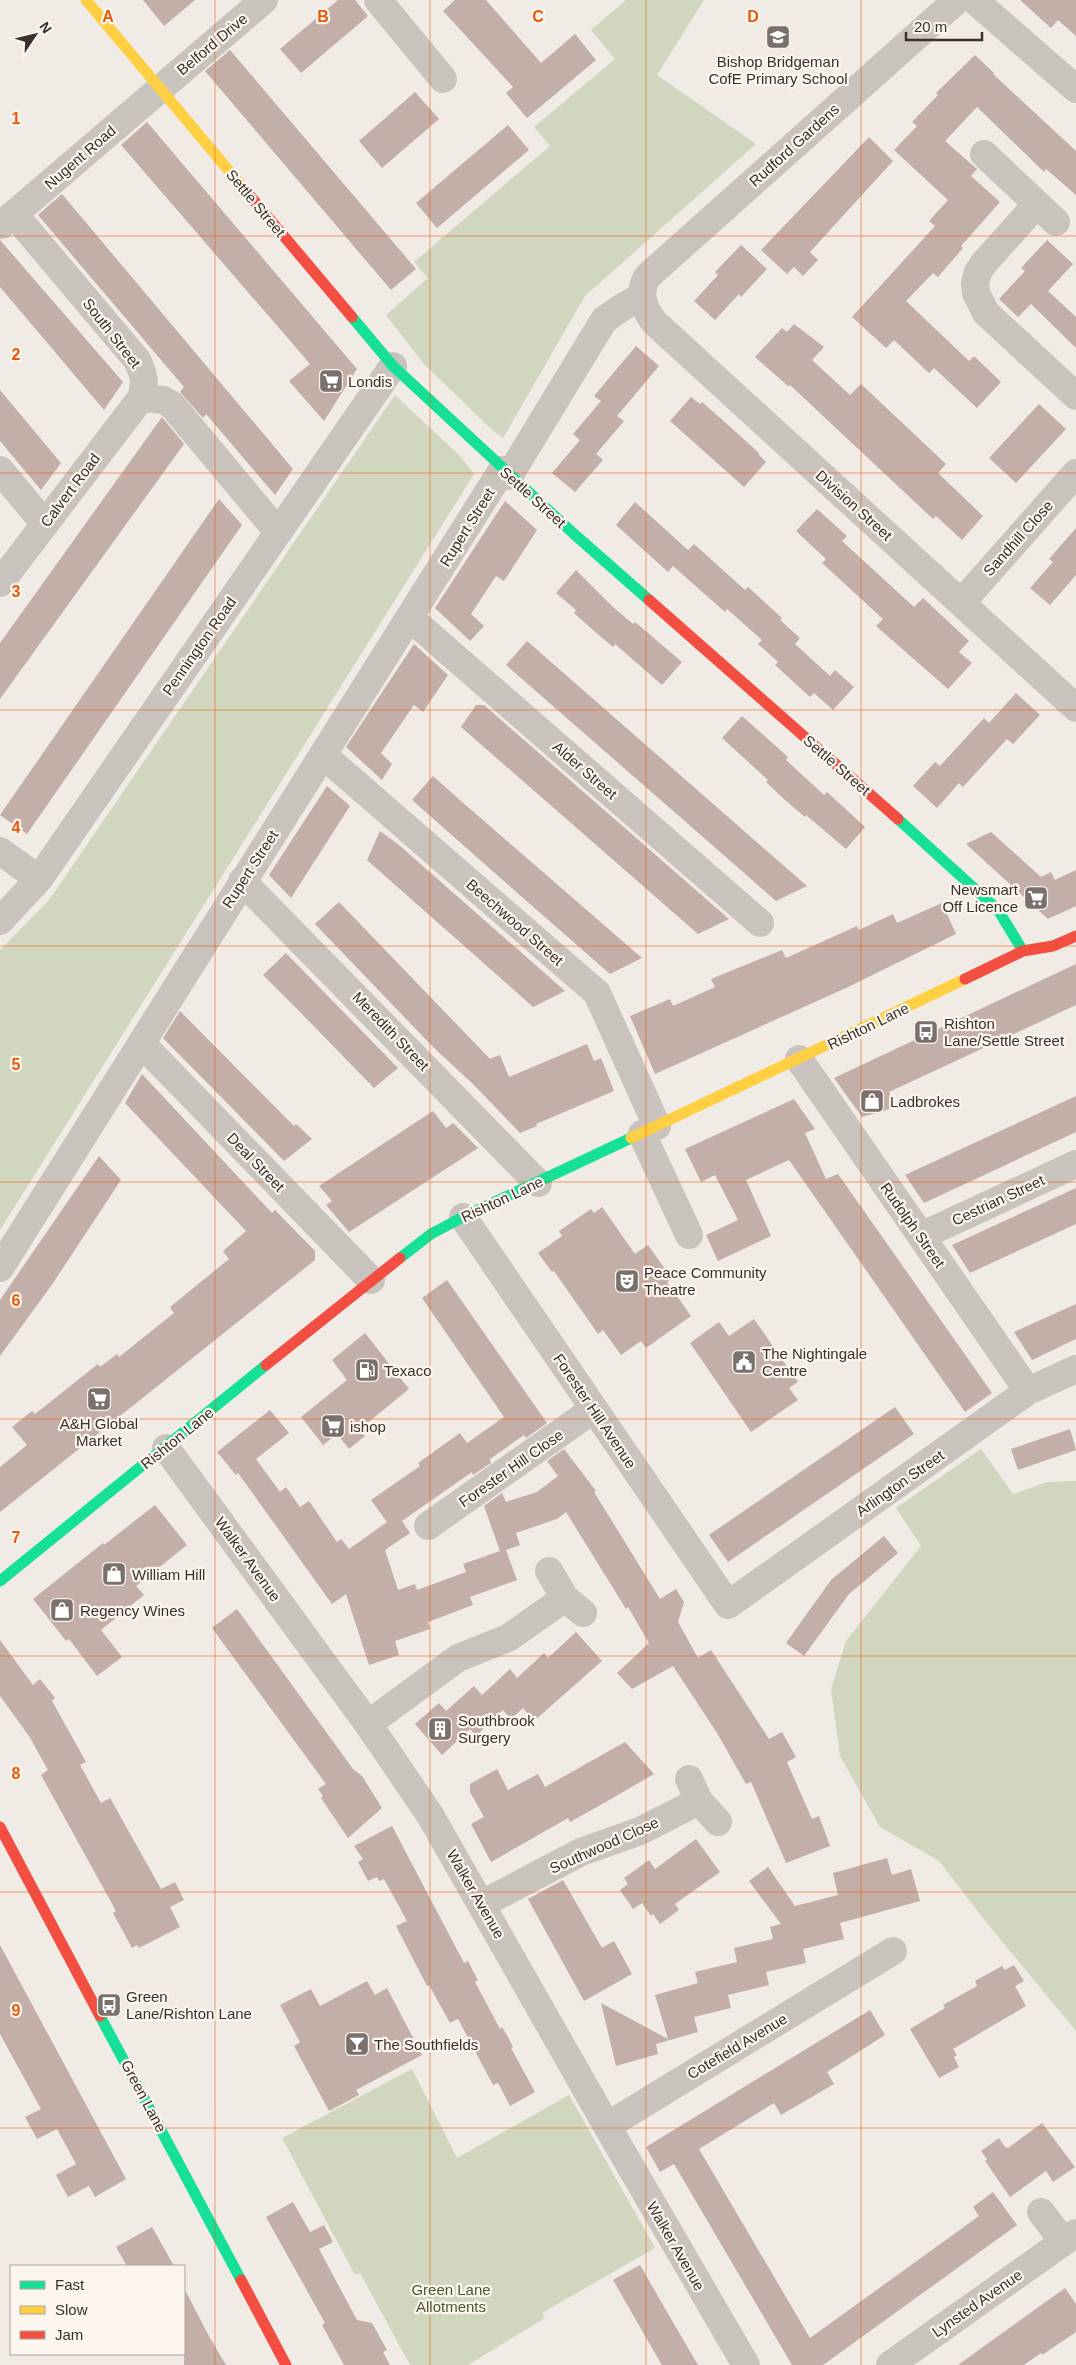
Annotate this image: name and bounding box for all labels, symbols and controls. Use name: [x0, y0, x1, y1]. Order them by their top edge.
text: A: [102, 8, 114, 25]
text: B: [317, 8, 329, 25]
text: C: [532, 8, 544, 25]
text: D: [747, 8, 759, 25]
north arrow: [10, 10, 60, 60]
street label: Belford Drive: [173, 10, 251, 78]
scale bar: [906, 10, 982, 42]
text: 20 m: [914, 18, 947, 35]
text: N: [36, 19, 55, 36]
school or university icon: Bishop Bridgeman CofE Primary School: [765, 24, 791, 50]
place label: Bishop Bridgeman CofE Primary School: [708, 53, 848, 87]
street label: Rudford Gardens: [746, 100, 842, 190]
text: 1: [12, 110, 21, 127]
street label: Nugent Road: [41, 122, 119, 192]
street label: Settle Street: [223, 166, 290, 241]
street label: South Street: [80, 295, 145, 372]
text: 2: [12, 346, 21, 363]
supermarket icon: Londis: [318, 368, 344, 394]
place label: Londis: [348, 373, 392, 390]
street label: Calvert Road: [37, 450, 103, 530]
street label: Settle Street: [497, 463, 570, 531]
street label: Division Street: [812, 466, 896, 544]
street label: Rupert Street: [436, 484, 498, 569]
street label: Sandhill Close: [980, 497, 1056, 579]
text: 3: [12, 583, 21, 600]
street label: Pennington Road: [159, 594, 239, 698]
street label: Settle Street: [800, 732, 874, 799]
street label: Alder Street: [550, 738, 621, 803]
text: 4: [12, 819, 21, 836]
street label: Rupert Street: [219, 826, 282, 911]
street label: Beechwood Street: [463, 875, 567, 969]
place label: Newsmart Off Licence: [942, 881, 1019, 915]
supermarket icon: Newsmart Off Licence: [1023, 885, 1049, 911]
street label: Meredith Street: [349, 988, 433, 1074]
street label: Rishton Lane: [825, 999, 911, 1053]
place label: Rishton Lane/Settle Street: [944, 1015, 1065, 1049]
bus stop icon: Rishton Lane/Settle Street: [913, 1019, 939, 1045]
text: 5: [12, 1056, 21, 1073]
shop icon: Ladbrokes: [859, 1088, 885, 1114]
place label: Ladbrokes: [890, 1093, 960, 1110]
street label: Deal Street: [224, 1129, 289, 1195]
street label: Cestrian Street: [949, 1171, 1048, 1229]
street label: Rishton Lane: [458, 1173, 546, 1225]
street label: Rudolph Street: [877, 1179, 949, 1272]
place label: Peace Community Theatre: [644, 1264, 767, 1298]
theatre icon: Peace Community Theatre: [614, 1268, 640, 1294]
text: 6: [12, 1292, 21, 1309]
place label: The Nightingale Centre: [762, 1345, 867, 1379]
public building icon: The Nightingale Centre: [731, 1349, 757, 1375]
street label: Forester Hill Avenue: [550, 1350, 640, 1472]
fuel station icon: Texaco: [354, 1357, 380, 1383]
place label: Texaco: [384, 1362, 432, 1379]
supermarket icon: A&H Global Market: [86, 1386, 112, 1412]
street label: Rishton Lane: [137, 1404, 217, 1472]
supermarket icon: ishop: [320, 1413, 346, 1439]
place label: A&H Global Market: [60, 1415, 138, 1449]
place label: ishop: [350, 1418, 386, 1435]
street label: Forester Hill Close: [456, 1426, 566, 1510]
street label: Arlington Street: [853, 1446, 948, 1520]
street label: Walker Avenue: [212, 1514, 284, 1604]
text: 7: [12, 1529, 21, 1546]
shop icon: William Hill: [101, 1561, 127, 1587]
place label: William Hill: [132, 1566, 205, 1583]
shop icon: Regency Wines: [49, 1597, 75, 1623]
place label: Regency Wines: [80, 1602, 185, 1619]
place label: Southbrook Surgery: [458, 1712, 535, 1746]
building icon: Southbrook Surgery: [427, 1716, 453, 1742]
text: 8: [12, 1765, 21, 1782]
street label: Southwood Close: [547, 1813, 661, 1877]
street label: Walker Avenue: [444, 1846, 508, 1942]
place label: Green Lane/Rishton Lane: [126, 1988, 252, 2022]
bus stop icon: Green Lane/Rishton Lane: [96, 1992, 122, 2018]
text: 9: [12, 2002, 21, 2019]
street label: Cotefield Avenue: [684, 2010, 790, 2082]
bar icon: The Southfields: [344, 2031, 370, 2057]
place label: The Southfields: [374, 2036, 478, 2053]
street label: Green Lane: [118, 2057, 170, 2135]
street label: Walker Avenue: [644, 2198, 708, 2294]
legend: [10, 2265, 185, 2355]
street label: Lynsted Avenue: [929, 2266, 1025, 2340]
text: Fast: [55, 2276, 85, 2293]
park label: Green Lane Allotments: [411, 2281, 491, 2315]
text: Slow: [55, 2301, 88, 2318]
text: Jam: [55, 2326, 83, 2343]

